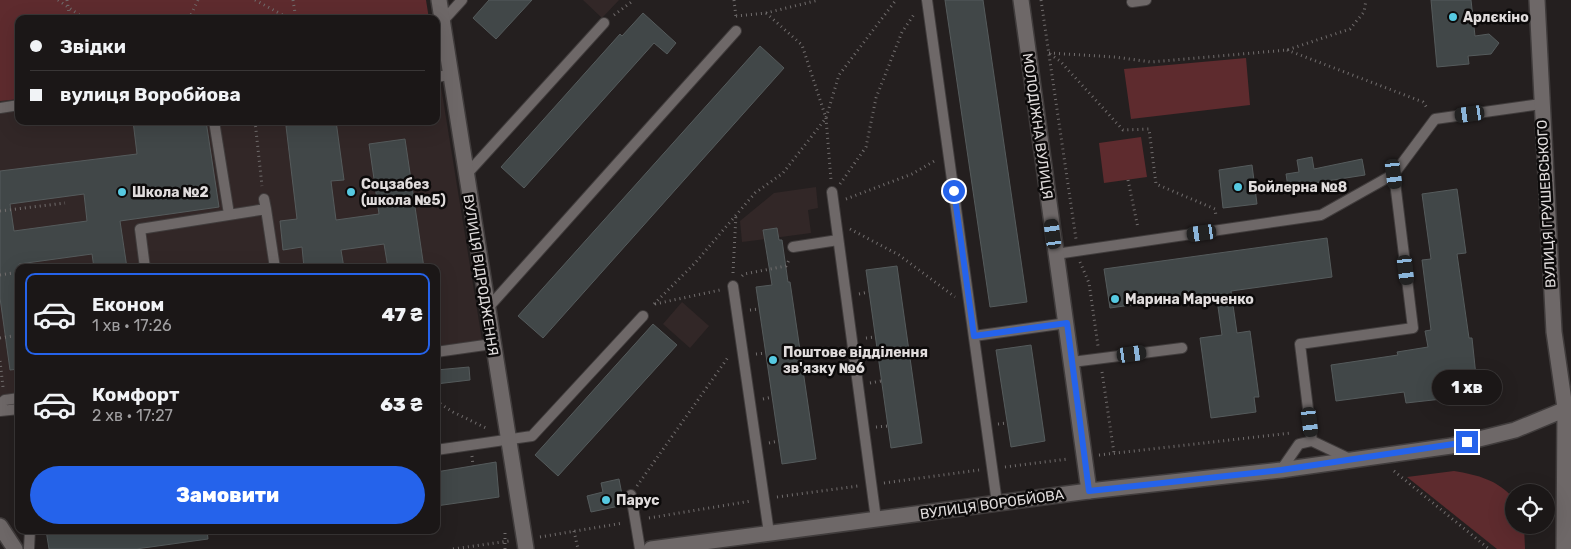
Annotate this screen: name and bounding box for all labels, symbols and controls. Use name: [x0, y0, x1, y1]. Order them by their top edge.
place label: Арлєкіно: [1463, 9, 1529, 26]
marker: Арлєкіно: [1447, 11, 1459, 23]
text: Звідки: [60, 35, 126, 58]
street label: МОЛОДІЖНА ВУЛИЦЯ: [1019, 52, 1056, 200]
text: вулиця Воробйова: [60, 83, 241, 106]
car: [1454, 104, 1485, 124]
street label: ВУЛИЦЯ ГРУШЕВСЬКОГО: [1534, 119, 1559, 289]
car: [1384, 158, 1403, 190]
place label: Соцзабез (школа №5): [361, 176, 446, 209]
place label: Бойлерна №8: [1248, 179, 1347, 196]
route start: [943, 180, 965, 202]
marker: Бойлерна №8: [1232, 181, 1244, 193]
place label: Школа №2: [132, 184, 209, 201]
marker: Школа №2: [116, 186, 128, 198]
marker: Соцзабез (школа №5): [345, 186, 357, 198]
street label: ВУЛИЦЯ ВІДРОДЖЕННЯ: [459, 193, 502, 357]
car: [1043, 218, 1062, 250]
car: [1186, 223, 1217, 243]
car: [1396, 254, 1415, 286]
place label: Марина Марченко: [1125, 291, 1254, 308]
icon: car: [32, 292, 77, 337]
text: Економ: [92, 293, 164, 316]
marker: Марина Марченко: [1109, 293, 1121, 305]
text: 47 ₴: [382, 303, 423, 326]
text: 1 хв · 17:26: [92, 316, 172, 335]
place label: Поштове відділення зв'язку №6: [783, 344, 928, 377]
car: [1116, 344, 1147, 364]
marker: Поштове відділення зв'язку №6: [767, 354, 779, 366]
callout: 1 хв: [1432, 370, 1502, 404]
text: 1 хв: [1451, 378, 1483, 397]
icon: car: [32, 382, 77, 427]
text: Комфорт: [92, 383, 179, 406]
text: 63 ₴: [380, 393, 423, 416]
text: 2 хв · 17:27: [92, 406, 173, 425]
car: [1300, 406, 1319, 438]
route end: [1456, 431, 1478, 453]
button: Замовити: [30, 466, 425, 524]
map controls: [1505, 484, 1555, 534]
button: locate: [1505, 484, 1555, 534]
street label: ВУЛИЦЯ ВОРОБЙОВА: [919, 485, 1066, 523]
place label: Парус: [616, 492, 660, 509]
marker: Парус: [600, 494, 612, 506]

